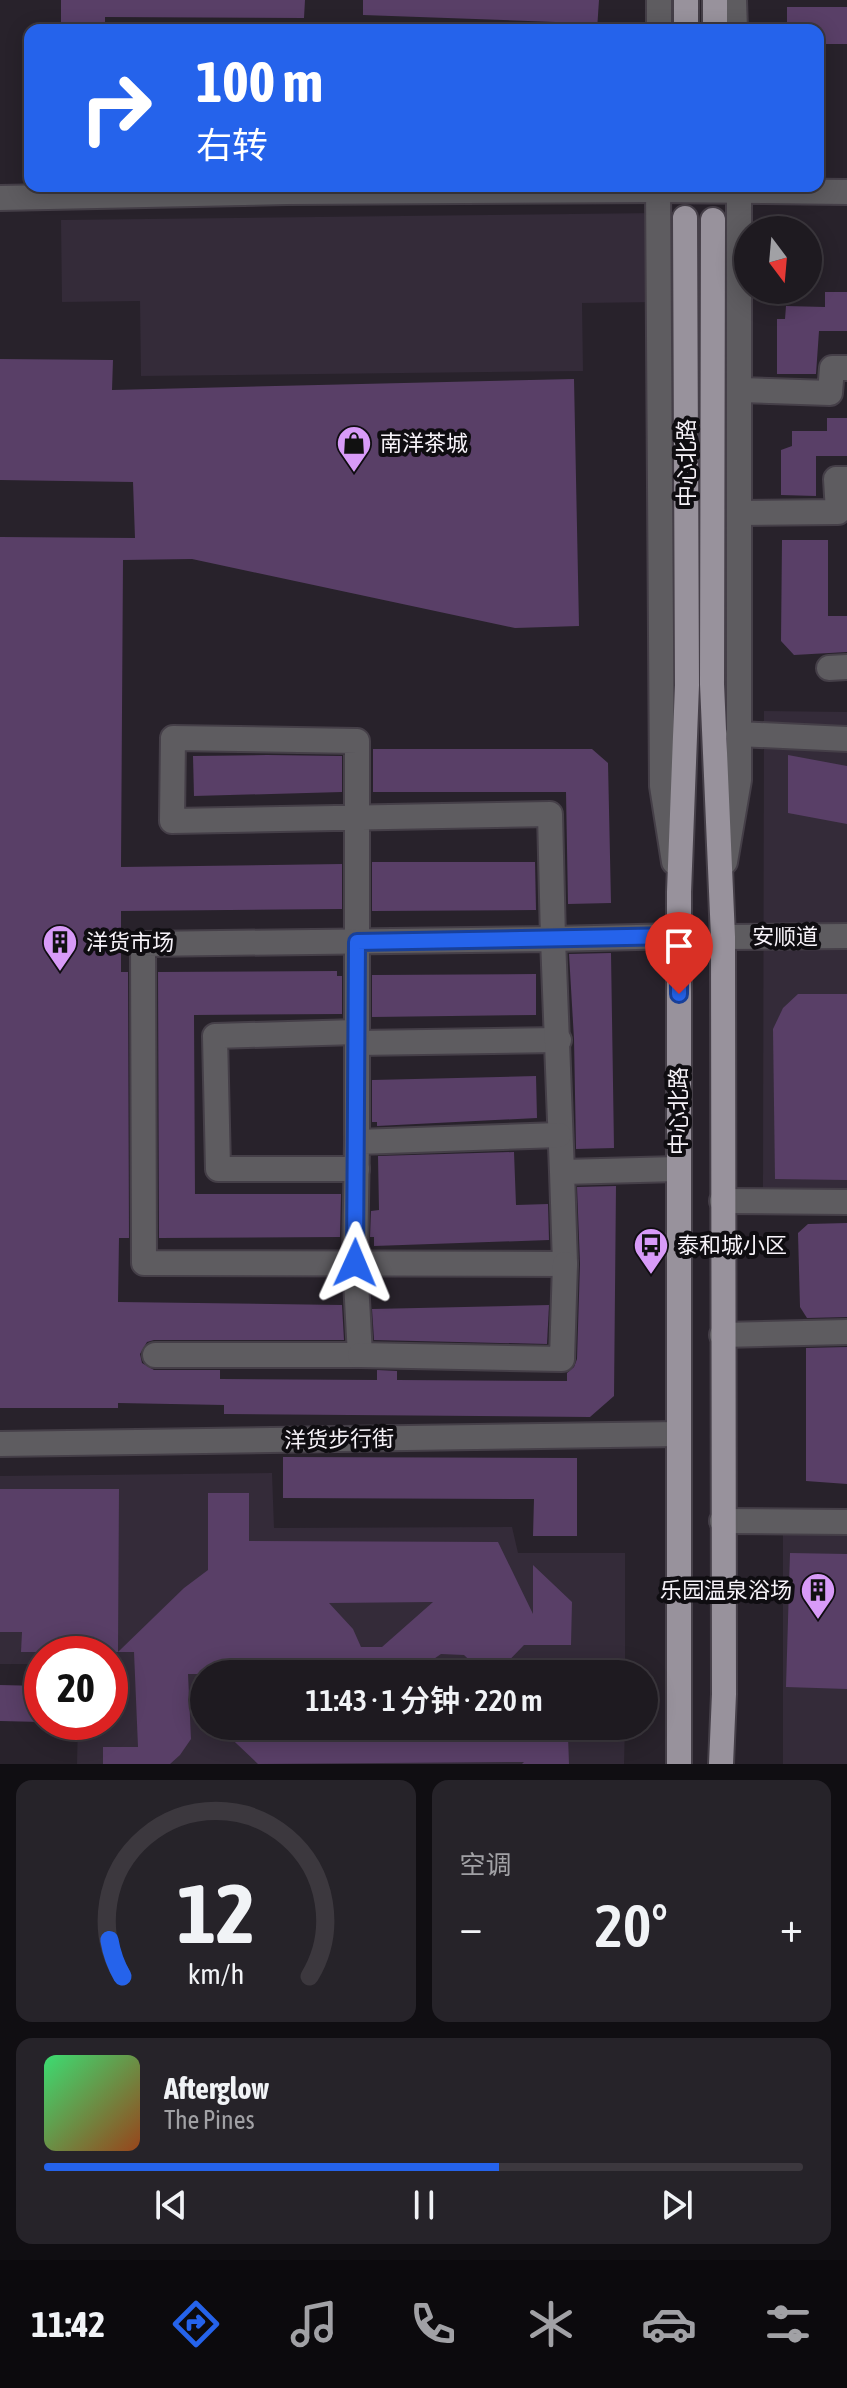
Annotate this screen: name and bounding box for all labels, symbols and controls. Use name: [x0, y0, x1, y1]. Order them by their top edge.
text: 100 m: [196, 50, 323, 114]
icon: right: [64, 56, 168, 160]
text: 右转: [196, 124, 268, 166]
north arrow: [734, 216, 822, 304]
map controls: [734, 216, 822, 304]
street label: 中心北路: [673, 419, 699, 507]
shop icon: 南洋茶城: [335, 424, 373, 474]
place label: 南洋茶城: [380, 430, 468, 456]
pin: [645, 912, 713, 994]
building icon: 洋货市场: [41, 923, 79, 973]
street label: 安顺道: [752, 923, 818, 949]
icon: arrive: [657, 924, 701, 968]
place label: 洋货市场: [86, 929, 174, 955]
street label: 中心北路: [665, 1067, 691, 1155]
position arrow: [313, 1221, 397, 1305]
bus stop icon: 泰和城小区: [632, 1226, 670, 1276]
place label: 泰和城小区: [677, 1232, 787, 1258]
street label: 洋货步行街: [284, 1425, 394, 1453]
building icon: 乐园温泉浴场: [799, 1571, 837, 1621]
place label: 乐园温泉浴场: [660, 1577, 792, 1603]
speed limit sign: 20: [24, 1636, 128, 1740]
text: 11:43 · 1 分钟 · 220 m: [305, 1683, 543, 1717]
text: 空调: [460, 1850, 512, 1880]
text: 12: [177, 1865, 255, 1961]
text: 20°: [595, 1891, 668, 1960]
text: −: [460, 1901, 482, 1951]
text: +: [780, 1901, 803, 1951]
text: km/h: [187, 1957, 244, 1990]
text: Afterglow: [164, 2071, 269, 2105]
text: The Pines: [164, 2105, 255, 2135]
icon: previous: [149, 2183, 193, 2227]
icon: pause: [402, 2183, 446, 2227]
icon: next: [655, 2183, 699, 2227]
icon: directions: [168, 2296, 224, 2352]
icon: music: [286, 2296, 342, 2352]
icon: phone: [405, 2296, 461, 2352]
icon: climate: [523, 2296, 579, 2352]
icon: car: [641, 2296, 697, 2352]
icon: filters: [760, 2296, 816, 2352]
text: 11:42: [31, 2303, 105, 2345]

